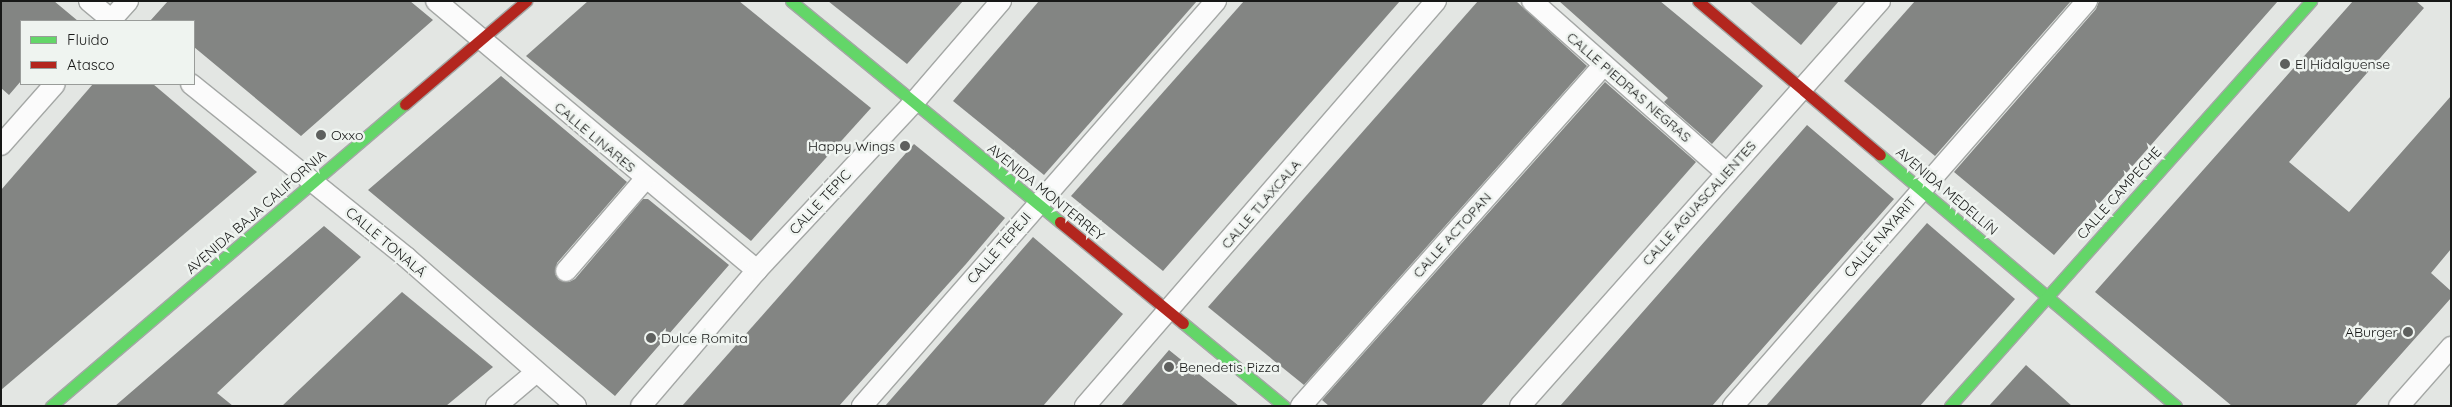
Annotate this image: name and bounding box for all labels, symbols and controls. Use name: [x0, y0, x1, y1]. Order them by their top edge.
legend: [20, 20, 195, 85]
street label: CALLE PIEDRAS NEGRAS: [1563, 28, 1695, 146]
text: Fluido: [67, 30, 109, 49]
text: Atasco: [67, 55, 115, 74]
place label: El Hidalguense: [2295, 56, 2390, 72]
marker: El Hidalguense: [2279, 58, 2291, 70]
street label: CALLE LINARES: [551, 98, 639, 176]
place label: Oxxo: [331, 127, 363, 143]
marker: Oxxo: [315, 129, 327, 141]
street label: CALLE AGUASCALIENTES: [1639, 137, 1759, 269]
place label: Happy Wings: [808, 138, 895, 154]
marker: Happy Wings: [899, 140, 911, 152]
street label: AVENIDA MONTERREY: [984, 140, 1108, 244]
street label: CALLE CAMPECHE: [2073, 143, 2165, 243]
street label: AVENIDA MEDELLÍN: [1893, 144, 2001, 238]
street label: AVENIDA BAJA CALIFORNIA: [182, 147, 330, 277]
street label: CALLE TLAXCALA: [1218, 156, 1304, 252]
street label: CALLE TEPIC: [786, 166, 854, 238]
street label: CALLE ACTOPAN: [1409, 189, 1495, 281]
street label: CALLE NAYARIT: [1840, 193, 1920, 281]
street label: CALLE TONALÁ: [342, 204, 430, 280]
street label: CALLE TEPEJI: [963, 209, 1035, 287]
place label: ABurger: [2345, 324, 2398, 340]
marker: ABurger: [2402, 326, 2414, 338]
place label: Dulce Romita: [661, 330, 748, 346]
marker: Dulce Romita: [645, 332, 657, 344]
place label: Benedetis Pizza: [1179, 359, 1280, 375]
marker: Benedetis Pizza: [1163, 361, 1175, 373]

